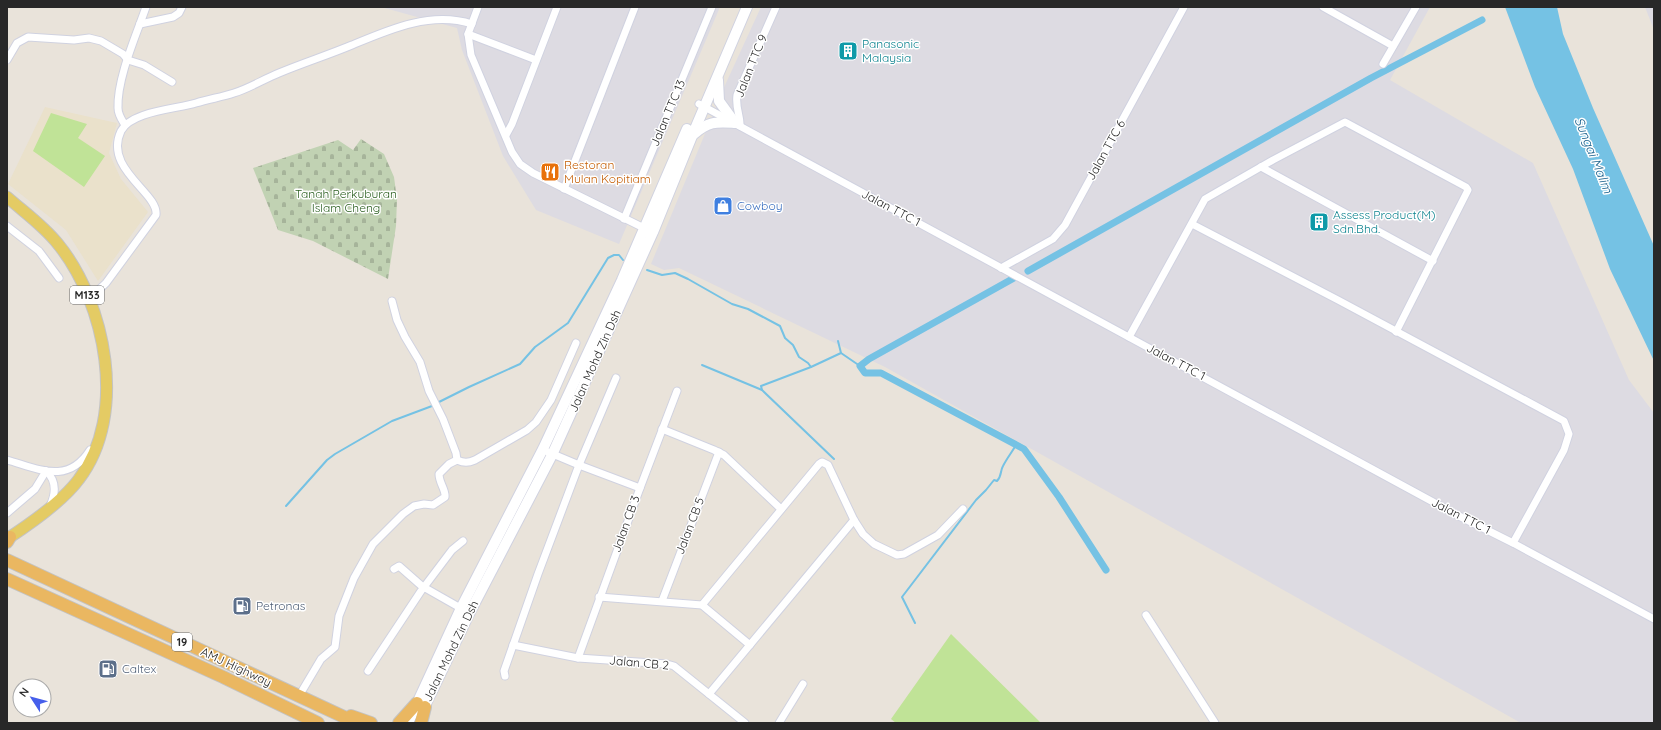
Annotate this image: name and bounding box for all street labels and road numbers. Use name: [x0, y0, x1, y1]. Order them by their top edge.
street label: Jalan TTC 9: [731, 32, 770, 100]
street label: Jalan TTC 13: [647, 77, 688, 148]
street label: Jalan TTC 6: [1083, 117, 1129, 183]
street label: Jalan TTC 1: [859, 186, 923, 229]
road number: M133: [70, 286, 104, 304]
street label: Jalan Mohd Zin Dsh: [565, 307, 624, 414]
street label: Jalan TTC 1: [1144, 340, 1208, 383]
street label: Jalan CB 3: [608, 493, 643, 554]
street label: Jalan TTC 1: [1429, 494, 1493, 537]
street label: Jalan CB 5: [672, 495, 707, 556]
street label: Jalan Mohd Zin Dsh: [420, 598, 482, 704]
road number: 19: [172, 633, 192, 651]
street label: AMJ Highway: [198, 644, 274, 690]
street label: Jalan CB 2: [609, 652, 670, 673]

